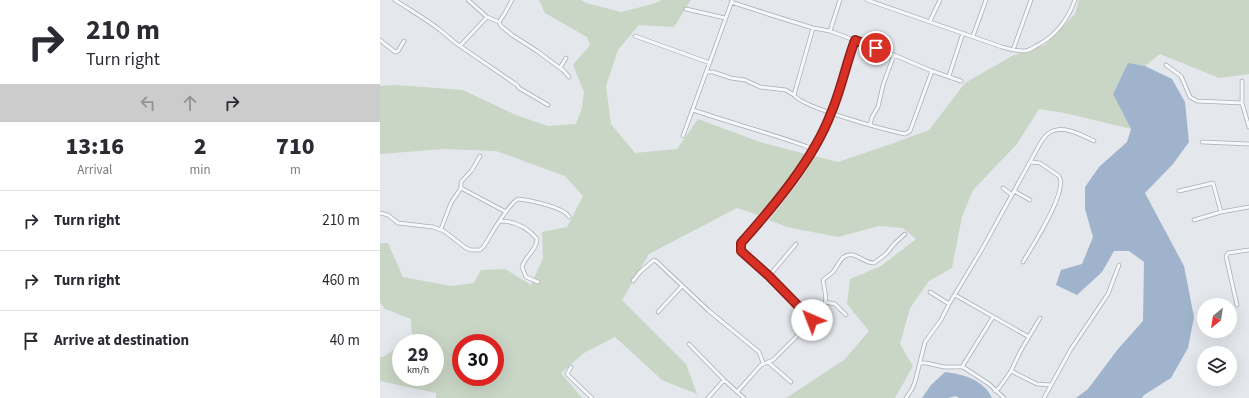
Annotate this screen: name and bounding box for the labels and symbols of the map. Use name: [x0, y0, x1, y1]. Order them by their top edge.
pin: [859, 31, 893, 65]
north arrow: [1197, 298, 1237, 338]
position arrow: [791, 299, 833, 341]
speed limit sign: 30: [452, 334, 504, 386]

